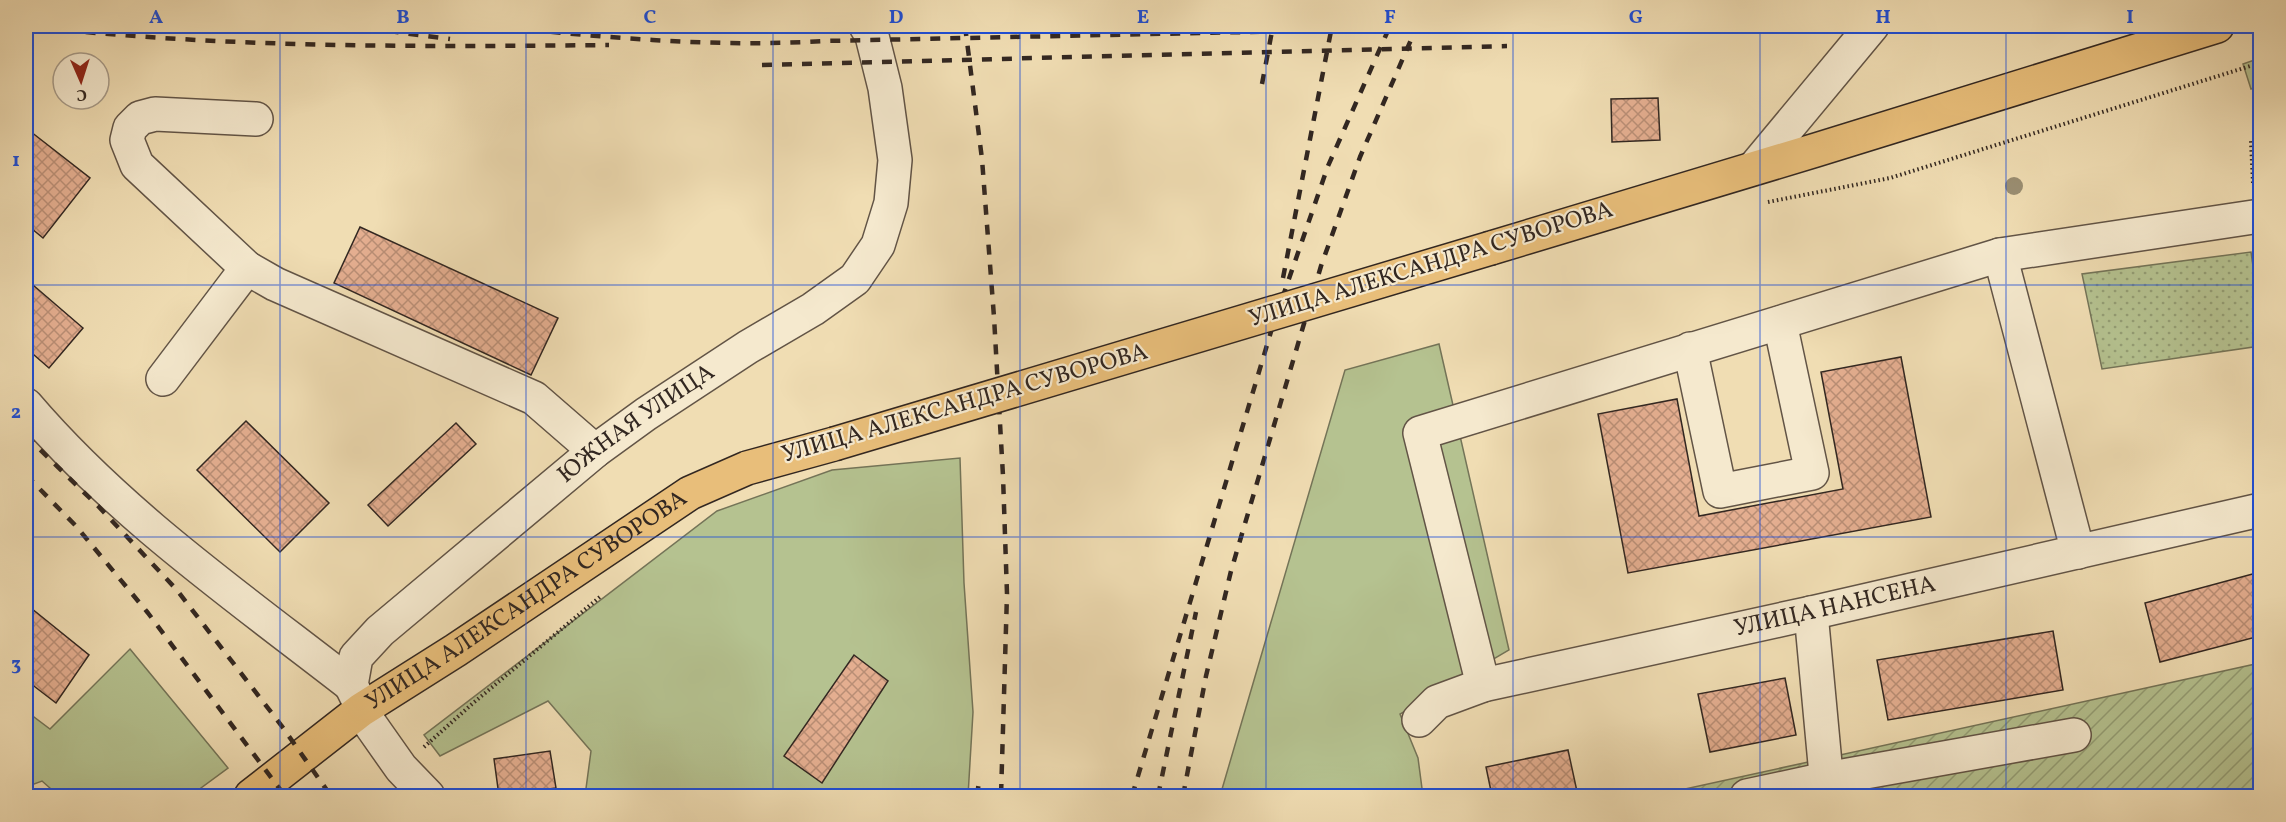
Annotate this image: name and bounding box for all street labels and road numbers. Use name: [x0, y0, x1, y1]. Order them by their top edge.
street label: УЛИЦА АЛЕКСАНДРА СУВОРОВА: [1245, 193, 1617, 337]
street label: УЛИЦА АЛЕКСАНДРА СУВОРОВА: [778, 335, 1152, 473]
street label: ЮЖНАЯ УЛИЦА: [551, 356, 722, 492]
street label: УЛИЦА АЛЕКСАНДРА СУВОРОВА: [359, 482, 695, 720]
street label: УЛИЦА НАНСЕНА: [1731, 568, 1939, 646]

